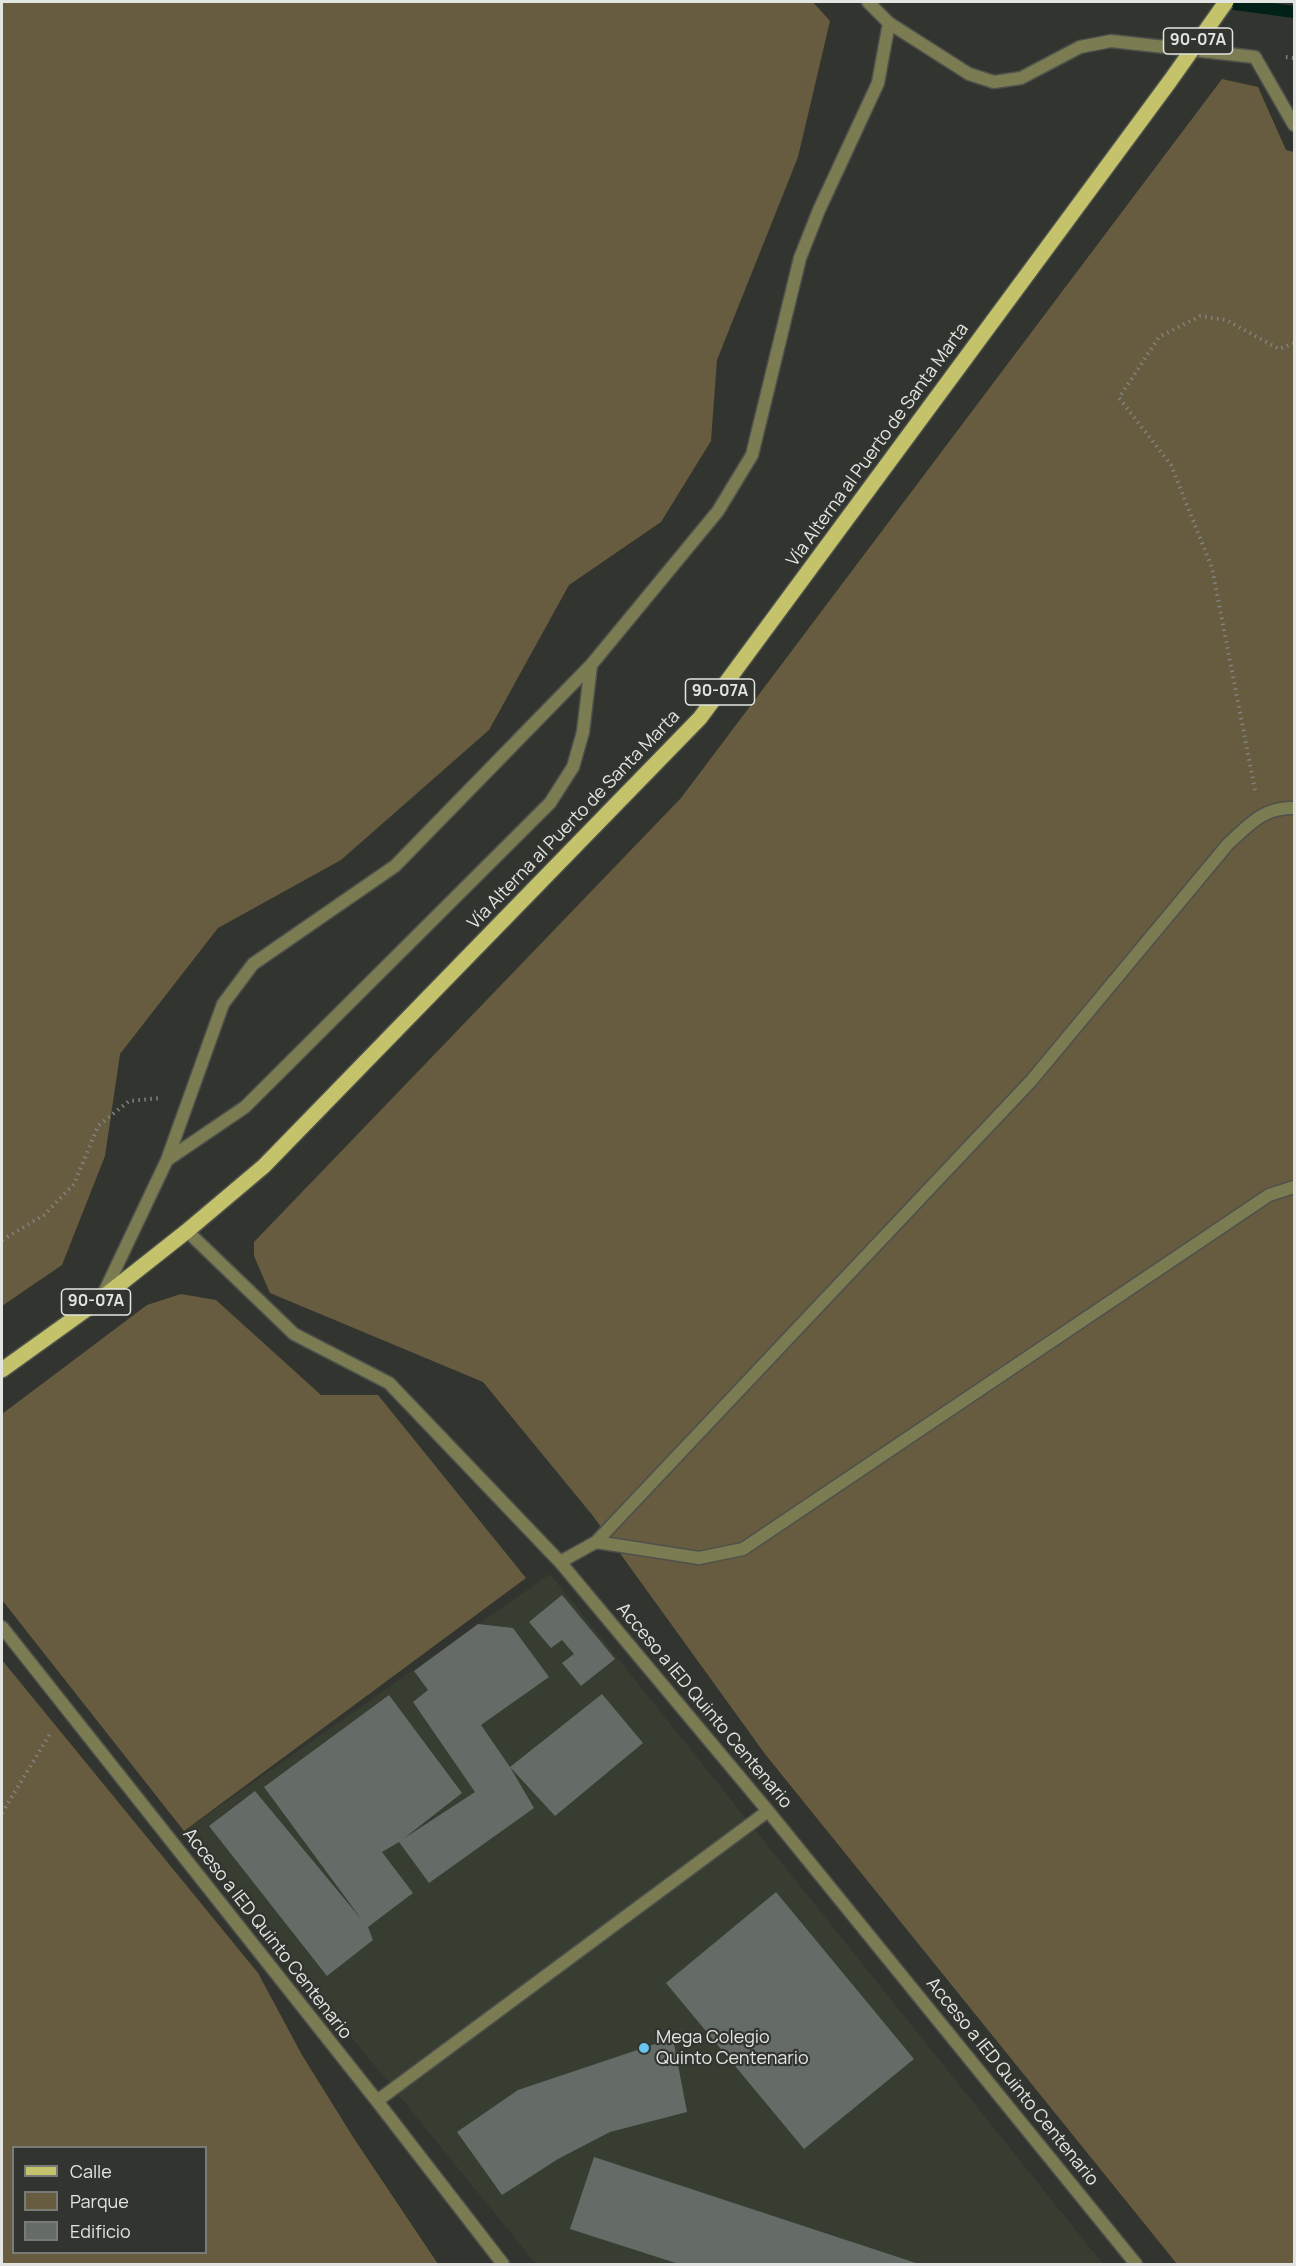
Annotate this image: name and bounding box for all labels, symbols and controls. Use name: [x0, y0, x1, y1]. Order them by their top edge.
road number: 90-07A: [1164, 28, 1232, 54]
street label: Vía Alterna al Puerto de Santa Marta: [782, 319, 974, 571]
road number: 90-07A: [686, 679, 754, 705]
street label: Vía Alterna al Puerto de Santa Marta: [464, 706, 684, 934]
road number: 90-07A: [62, 1289, 130, 1315]
street label: Acceso a IED Quinto Centenario: [612, 1599, 796, 1813]
street label: Acceso a IED Quinto Centenario: [178, 1824, 356, 2044]
street label: Acceso a IED Quinto Centenario: [921, 1974, 1103, 2190]
place label: Mega Colegio Quinto Centenario: [656, 2027, 809, 2070]
marker: Mega Colegio Quinto Centenario: [637, 2041, 651, 2055]
legend: [12, 2146, 207, 2254]
text: Calle: [70, 2159, 112, 2183]
text: Parque: [70, 2189, 129, 2213]
text: Edificio: [70, 2219, 131, 2243]

